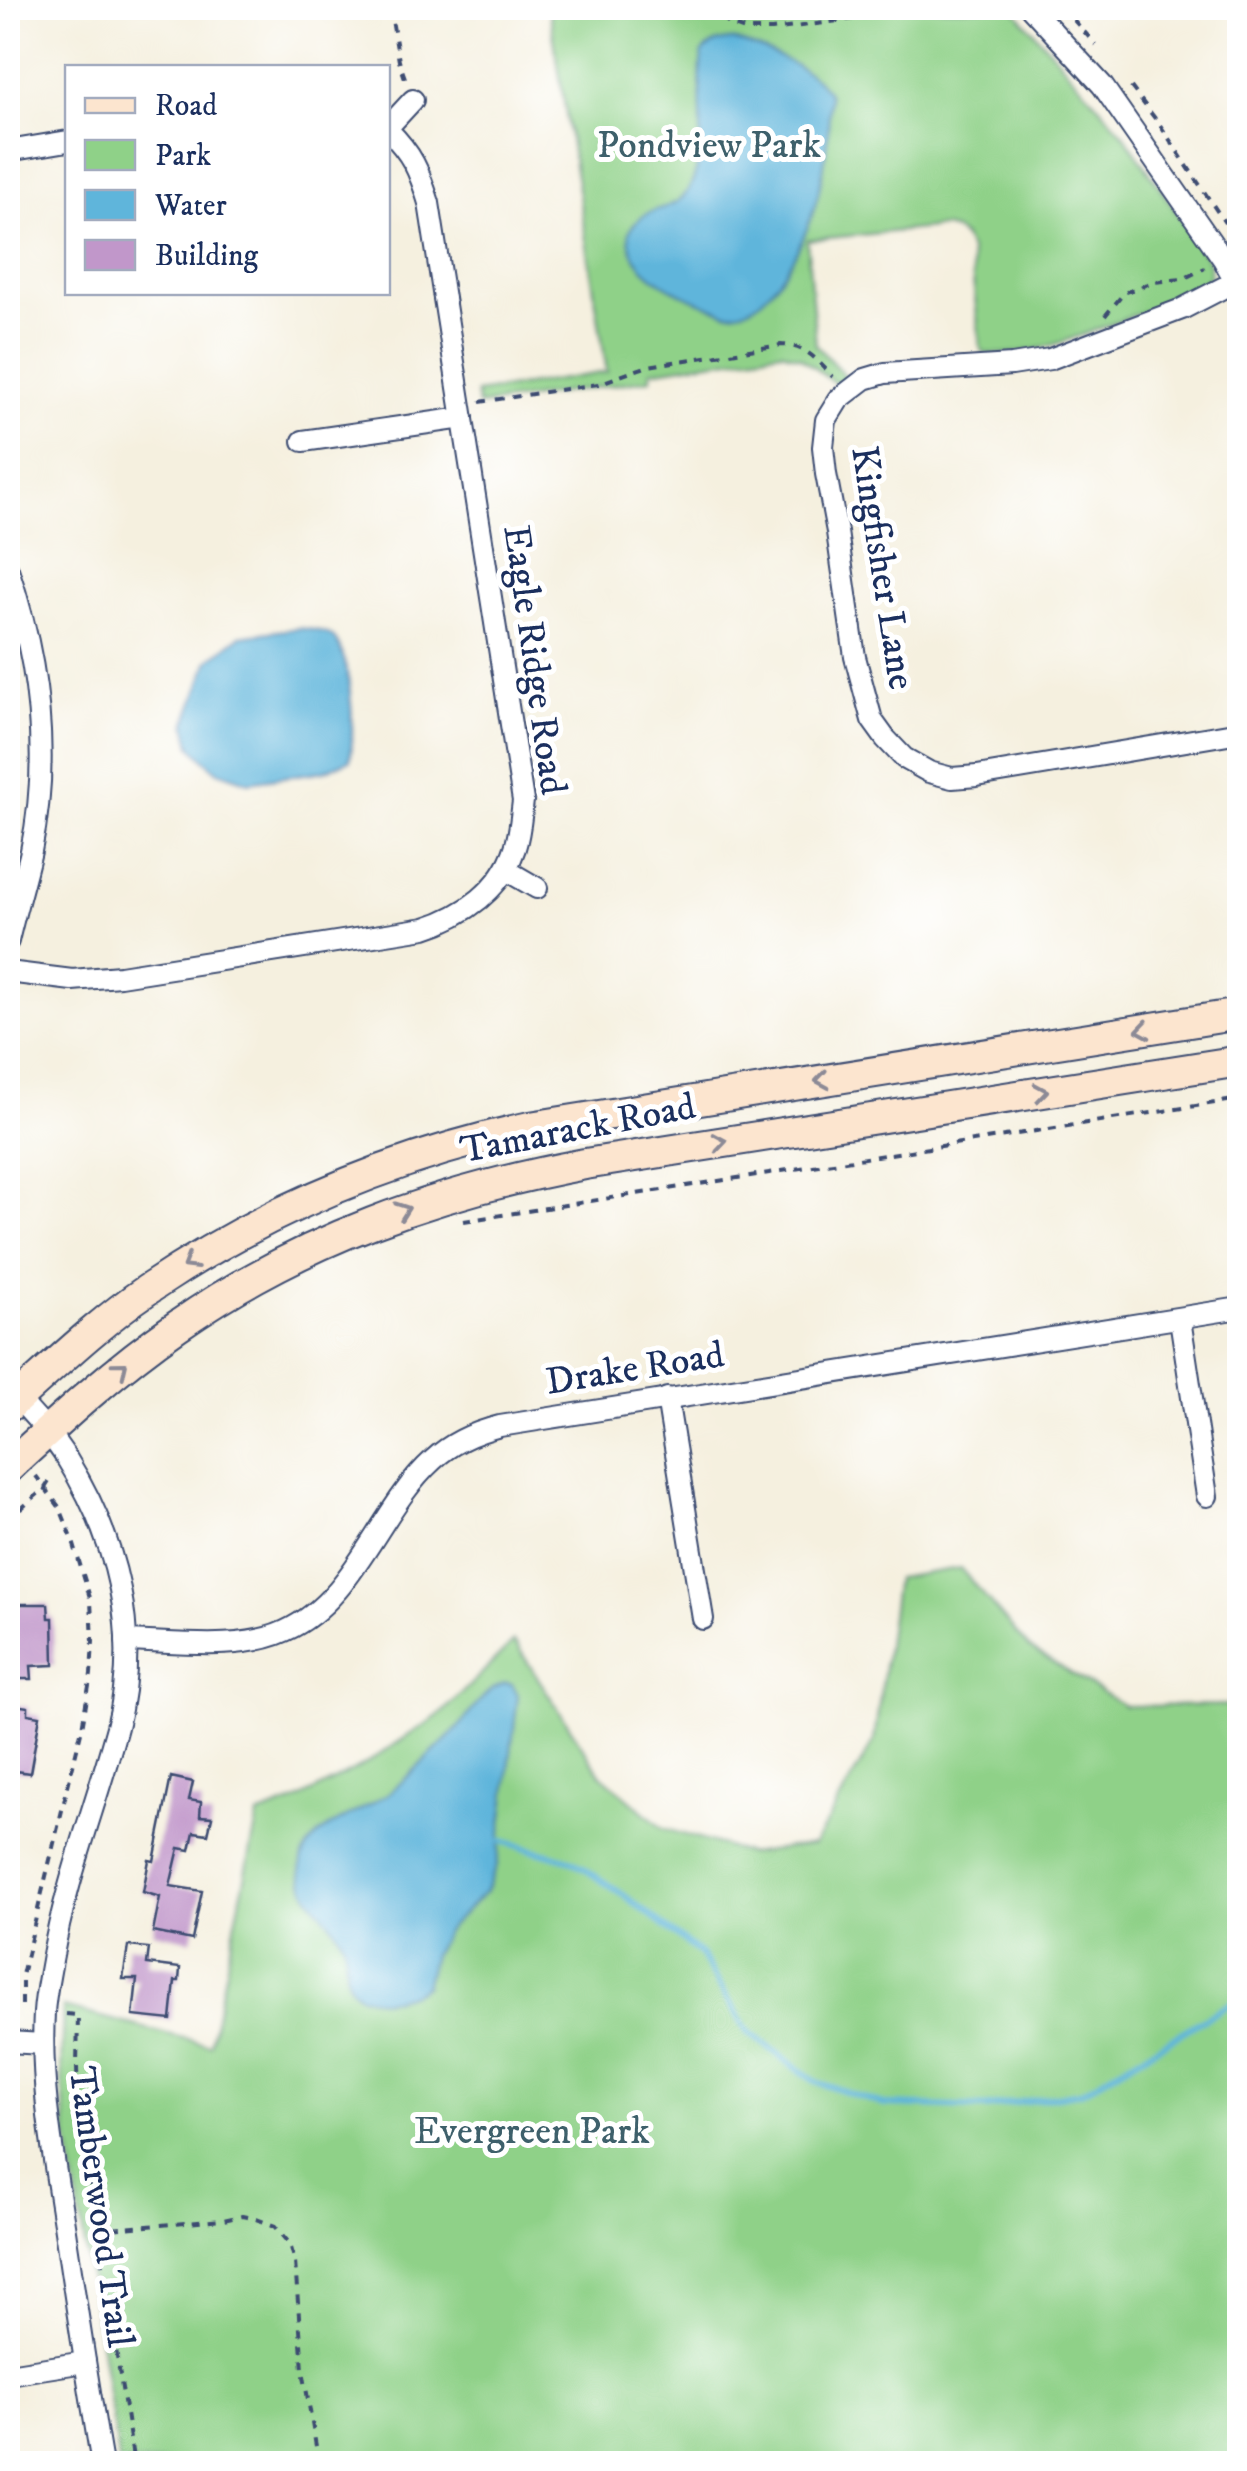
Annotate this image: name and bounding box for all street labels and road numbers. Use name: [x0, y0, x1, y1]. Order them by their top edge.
street label: Kingfisher Lane: [839, 443, 925, 693]
street label: Eagle Ridge Road: [491, 522, 577, 798]
street label: Tamarack Road: [456, 1083, 700, 1175]
street label: Drake Road: [543, 1331, 728, 1407]
street label: Tamberwood Trail: [57, 2064, 144, 2351]

